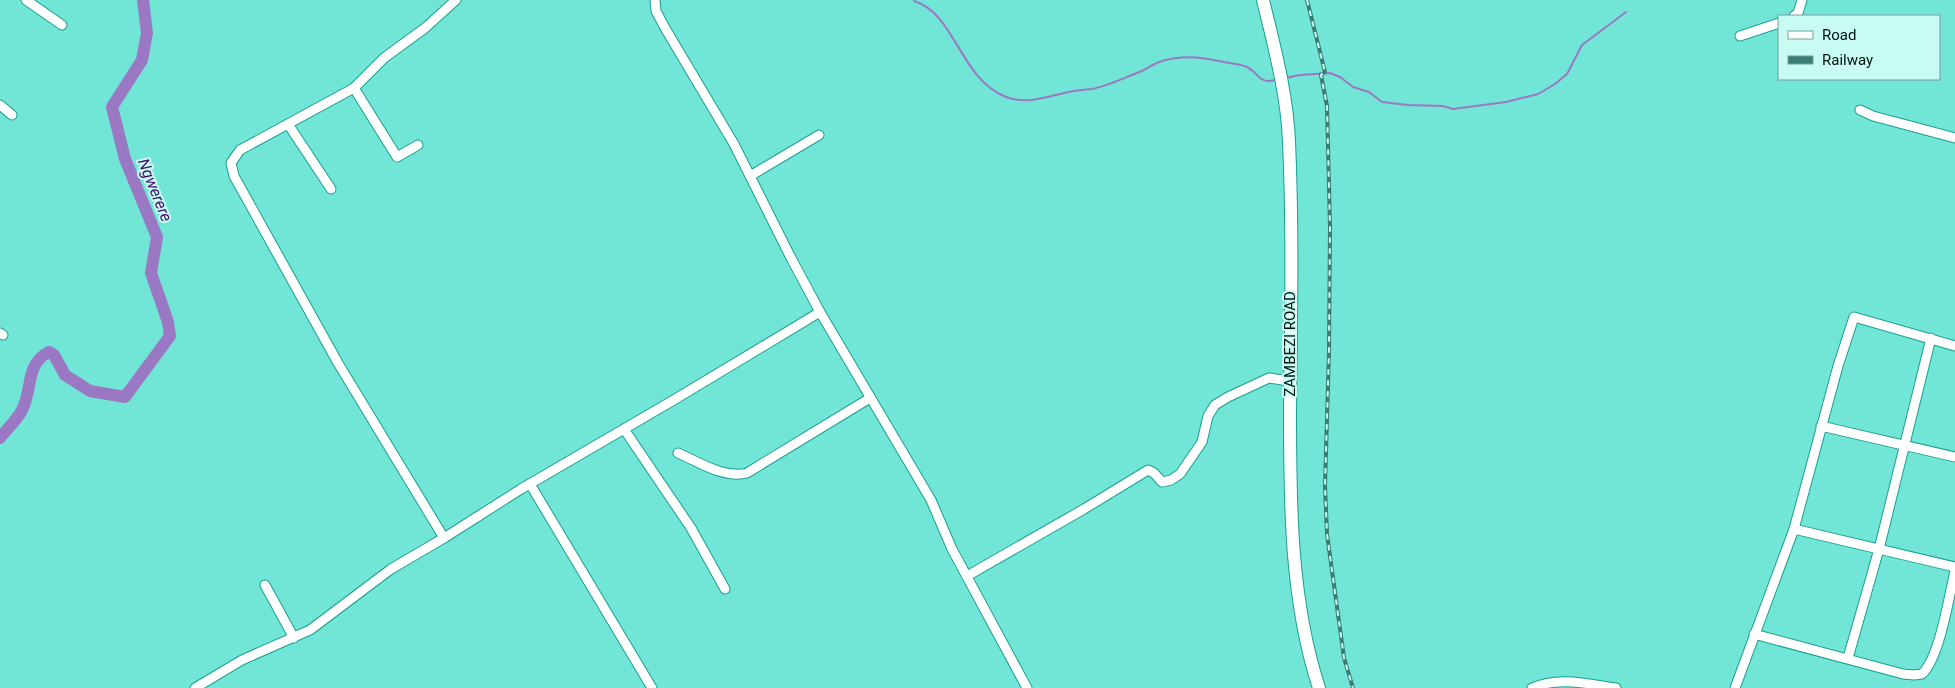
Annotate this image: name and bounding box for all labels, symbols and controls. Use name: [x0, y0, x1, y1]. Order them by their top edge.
legend: [1778, 15, 1940, 80]
text: Road: [1822, 26, 1856, 44]
text: Railway: [1822, 51, 1873, 69]
water label: Ngwerere: [134, 156, 176, 224]
street label: ZAMBEZI ROAD: [1281, 291, 1299, 397]

